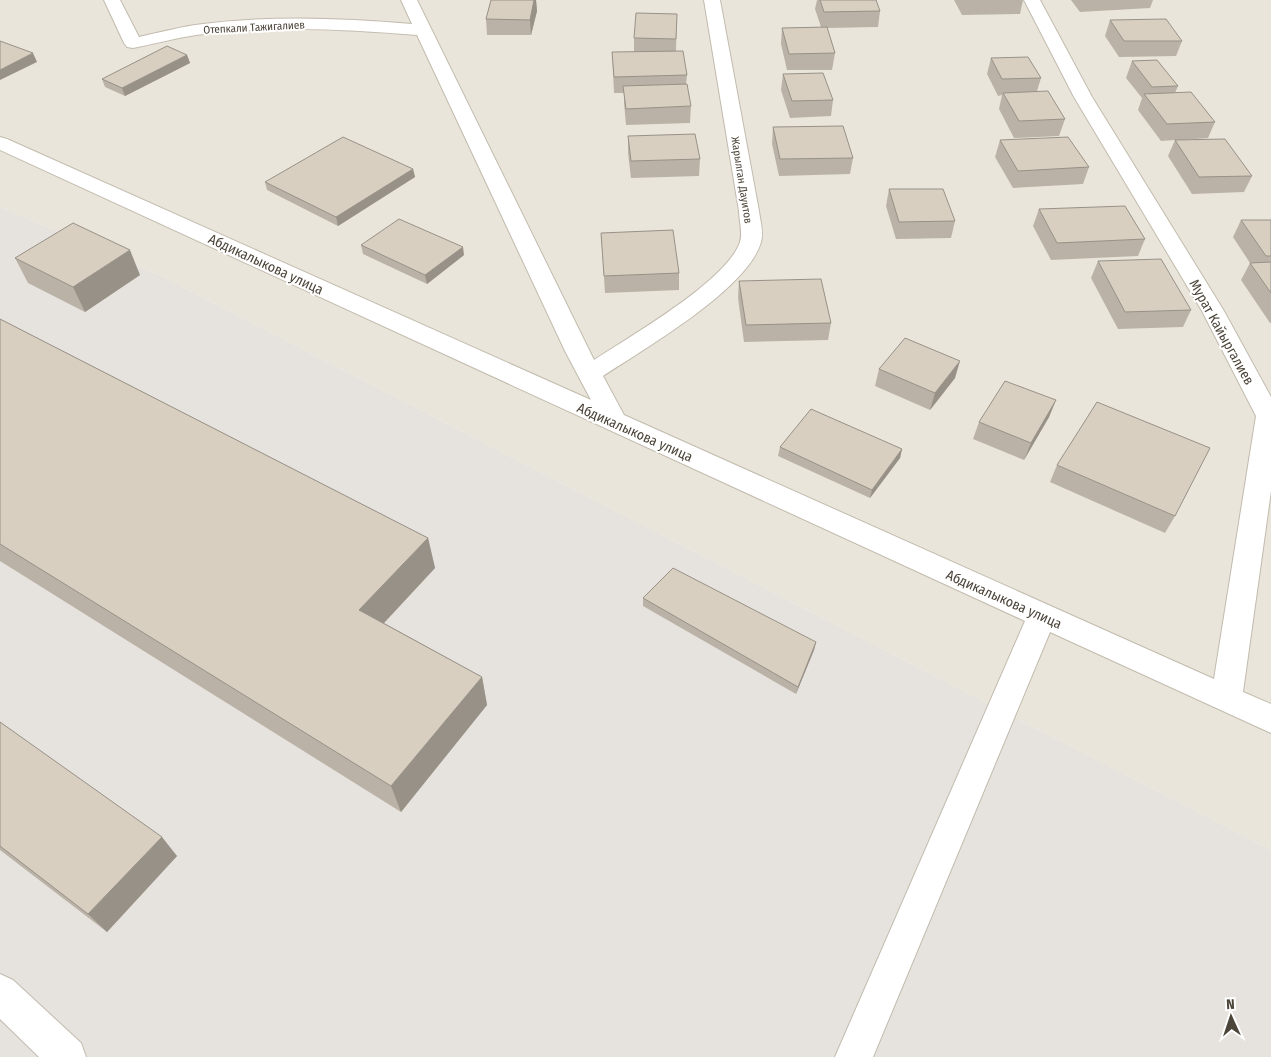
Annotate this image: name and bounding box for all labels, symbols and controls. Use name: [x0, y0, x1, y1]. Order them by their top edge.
street label: Отепкали Тажигалиев: [203, 18, 305, 37]
street label: Жарылган Дауитов: [728, 136, 755, 224]
street label: Абдикалыкова улица: [206, 230, 326, 299]
street label: Мурат Кайыргалиев: [1186, 277, 1258, 388]
street label: Абдикалыкова улица: [574, 399, 695, 466]
street label: Абдикалыкова улица: [943, 566, 1064, 633]
north arrow: [1206, 992, 1256, 1042]
text: N: [1226, 996, 1235, 1013]

